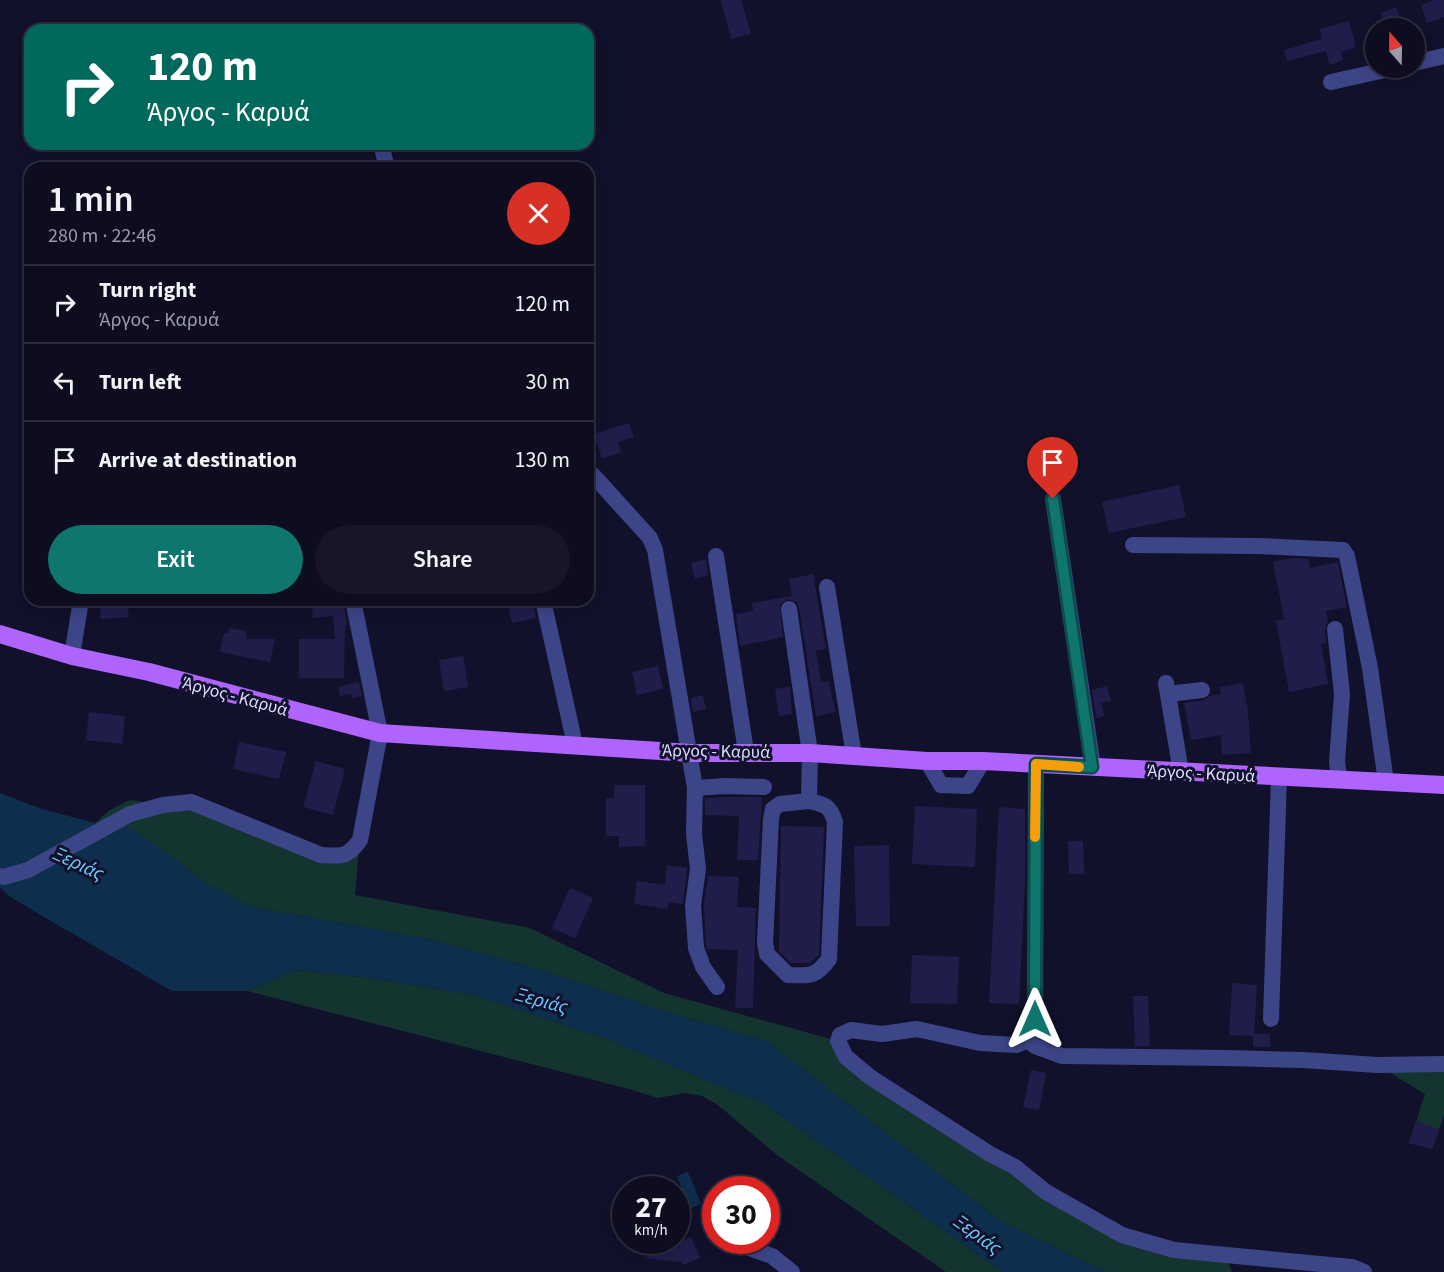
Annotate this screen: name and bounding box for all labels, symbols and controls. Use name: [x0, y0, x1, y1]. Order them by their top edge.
north arrow: [1365, 18, 1425, 78]
map controls: [1365, 18, 1425, 78]
text: 120 m: [147, 37, 258, 97]
icon: right: [48, 48, 126, 126]
text: Άργος - Καρυά: [147, 93, 309, 132]
text: 1 min: [48, 174, 134, 225]
button: close: [507, 182, 570, 245]
text: 280 m · 22:46: [48, 222, 156, 250]
text: Turn right: [99, 274, 196, 306]
icon: right: [48, 288, 81, 321]
text: 120 m: [515, 288, 570, 320]
text: Άργος - Καρυά: [99, 306, 219, 334]
icon: left: [48, 366, 81, 399]
text: Turn left: [99, 366, 181, 398]
text: 30 m: [525, 366, 570, 398]
pin: [1027, 437, 1078, 499]
icon: arrive: [48, 444, 81, 477]
text: Arrive at destination: [99, 444, 297, 476]
text: 130 m: [515, 444, 570, 476]
icon: arrive: [1036, 446, 1069, 479]
button: Exit: [48, 525, 303, 594]
button: Share: [315, 525, 570, 594]
street label: Άργος - Καρυά: [179, 670, 290, 723]
street label: Άργος - Καρυά: [662, 738, 770, 765]
street label: Άργος - Καρυά: [1146, 758, 1256, 789]
water label: Ξεριάς: [48, 840, 109, 888]
water label: Ξεριάς: [512, 980, 571, 1021]
position arrow: [1003, 987, 1067, 1051]
speed limit sign: 30: [702, 1176, 780, 1254]
text: 27: [635, 1186, 667, 1229]
water label: Ξεριάς: [947, 1207, 1007, 1262]
text: km/h: [634, 1220, 668, 1241]

